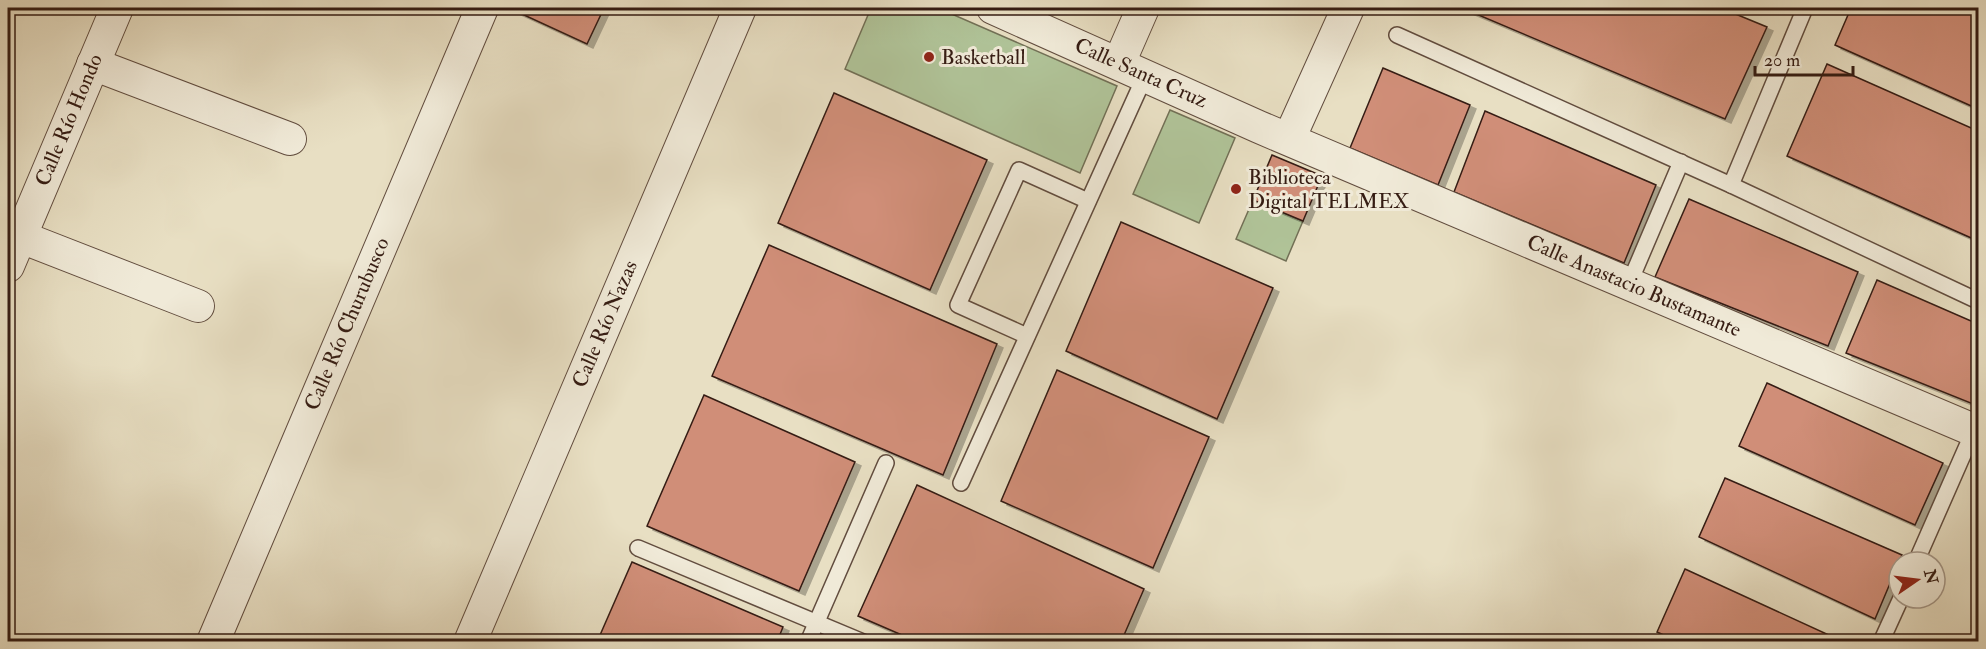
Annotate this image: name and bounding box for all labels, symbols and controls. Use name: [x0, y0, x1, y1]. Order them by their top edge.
street label: Calle Santa Cruz: [1070, 32, 1212, 114]
scale bar: [1755, 39, 1852, 77]
place label: Basketball: [941, 44, 1026, 71]
text: 20 m: [1764, 49, 1800, 72]
street label: Calle Río Hondo: [29, 50, 109, 190]
marker: Basketball: [922, 50, 936, 64]
place label: Biblioteca Digital TELMEX: [1248, 164, 1409, 215]
marker: Biblioteca Digital TELMEX: [1229, 182, 1243, 196]
street label: Calle Anastacio Bustamante: [1523, 229, 1745, 343]
street label: Calle Río Churubusco: [298, 233, 396, 415]
street label: Calle Río Nazas: [566, 256, 644, 392]
north arrow: [1887, 550, 1947, 610]
text: N: [1919, 566, 1942, 587]

